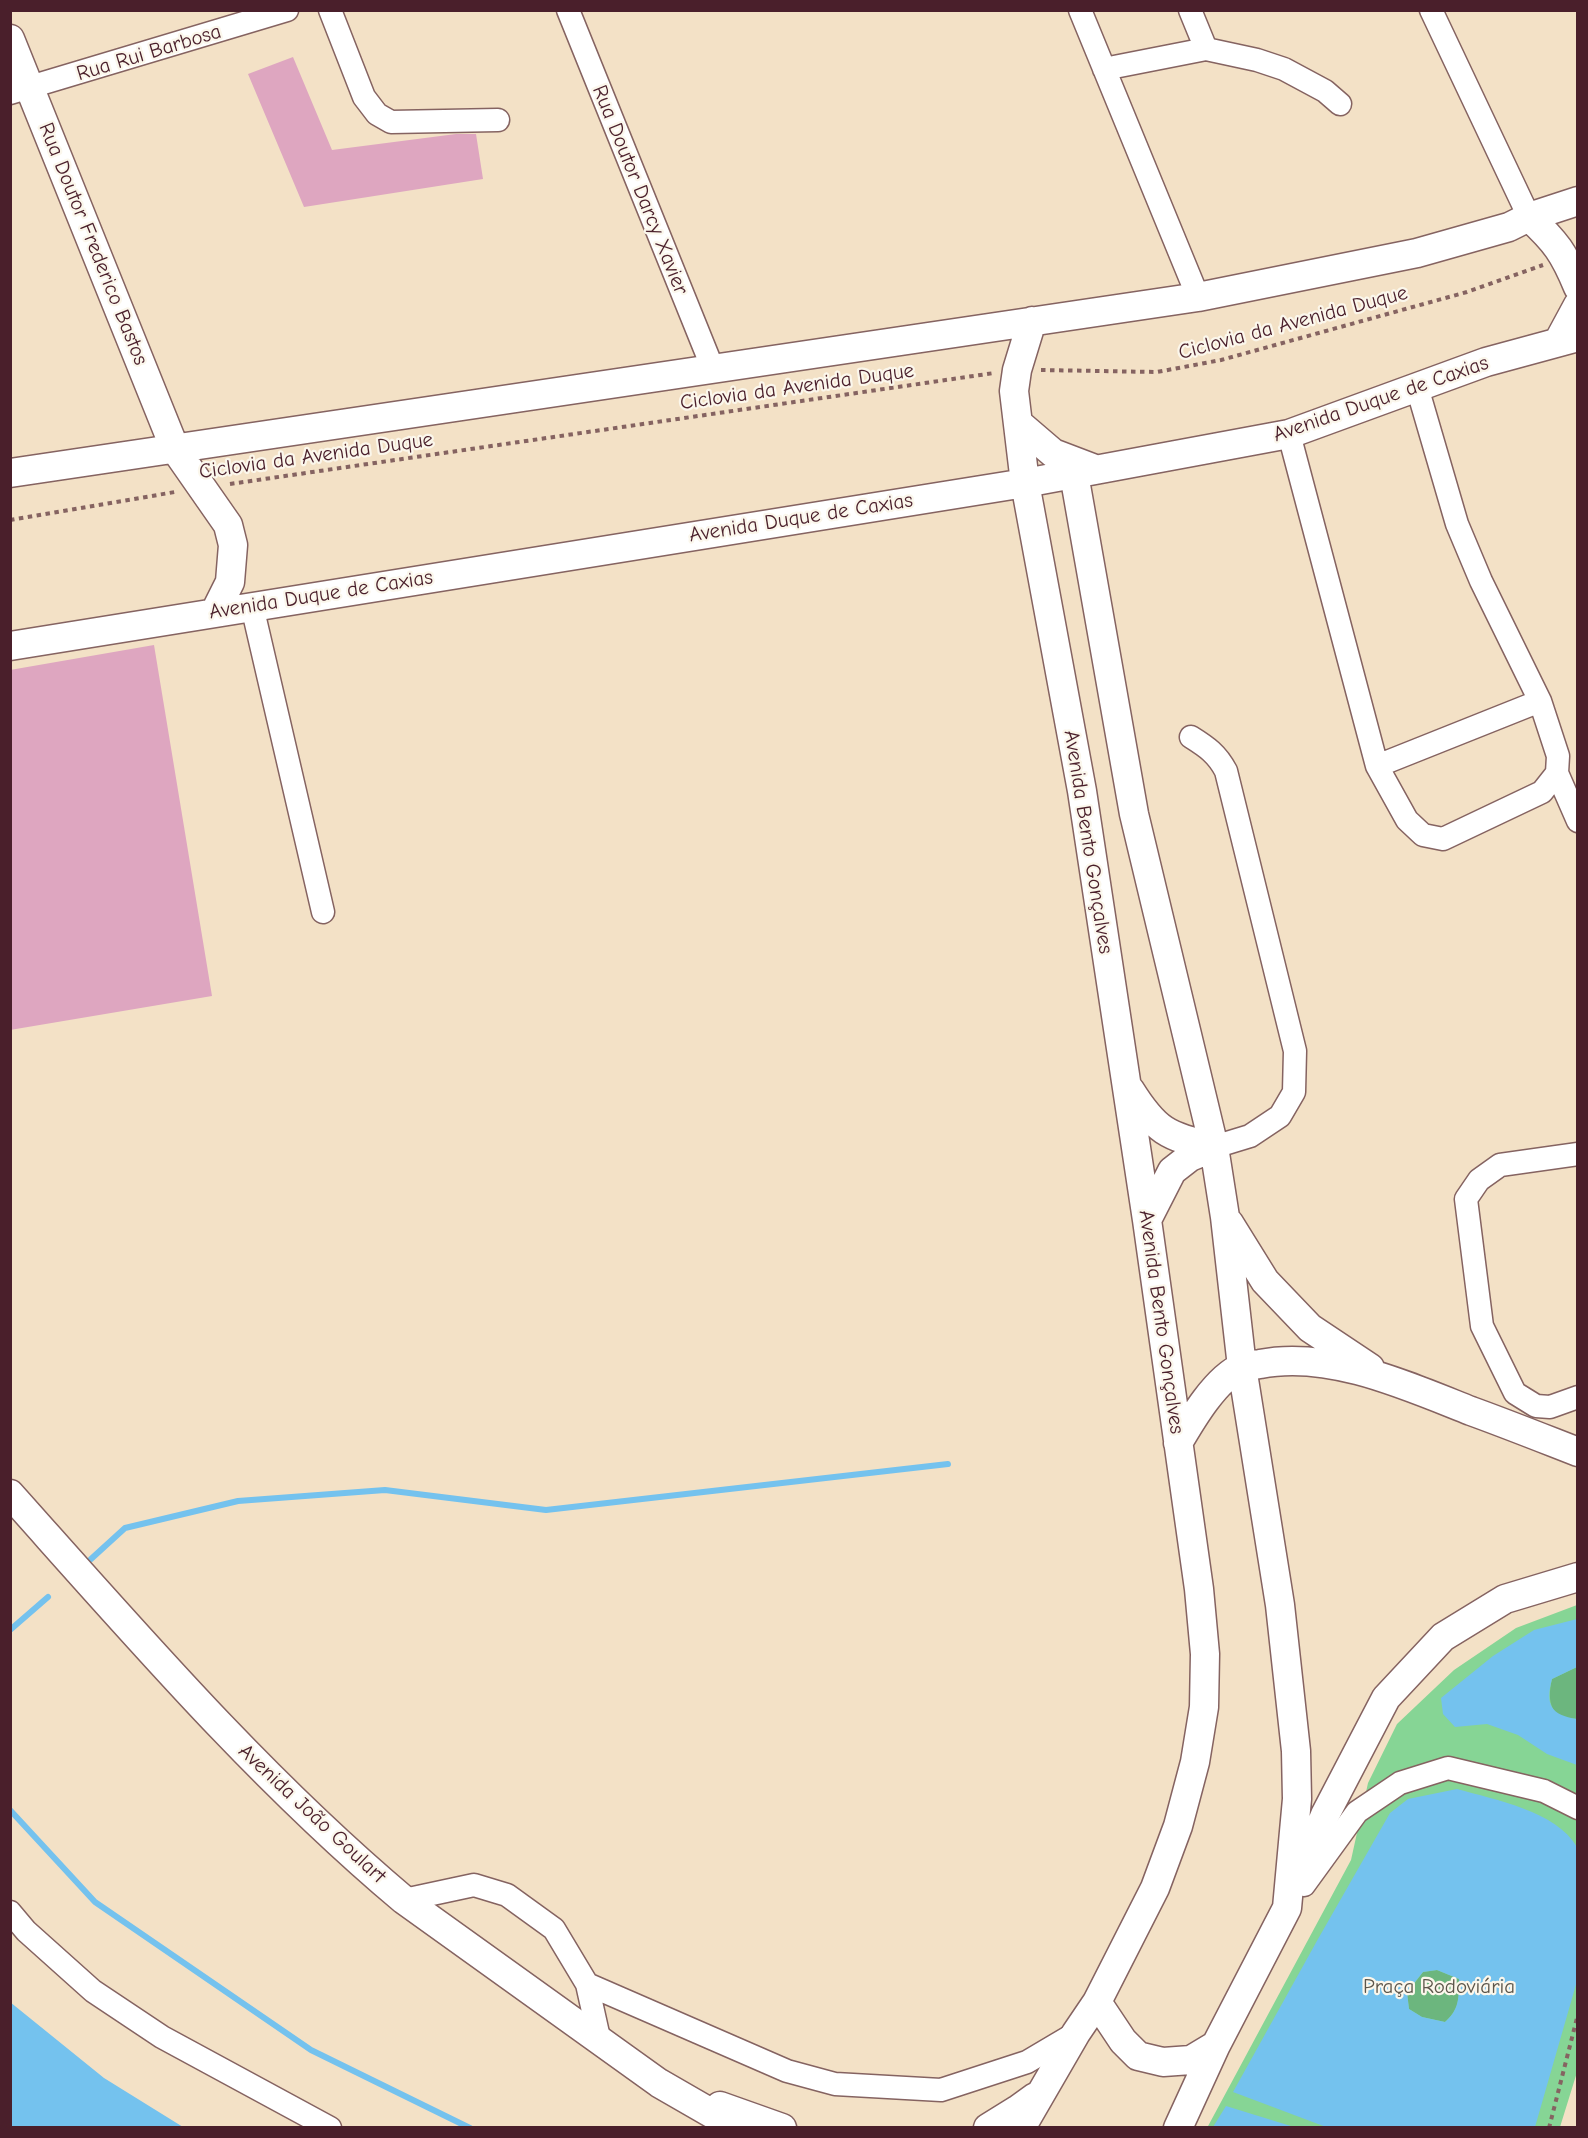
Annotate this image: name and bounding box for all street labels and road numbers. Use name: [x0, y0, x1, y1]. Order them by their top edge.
street label: Rua Rui Barbosa: [74, 19, 224, 87]
street label: Rua Doutor Darcy Xavier: [586, 81, 694, 299]
street label: Rua Doutor Frederico Bastos: [33, 119, 153, 369]
street label: Ciclovia da Avenida Duque: [1176, 280, 1410, 366]
street label: Avenida Duque de Caxias: [1270, 350, 1492, 448]
street label: Ciclovia da Avenida Duque: [678, 358, 916, 416]
street label: Ciclovia da Avenida Duque: [197, 427, 435, 485]
street label: Avenida Duque de Caxias: [687, 488, 915, 548]
street label: Avenida Duque de Caxias: [207, 565, 435, 625]
street label: Avenida Bento Gonçalves: [1058, 728, 1118, 956]
street label: Avenida Bento Gonçalves: [1133, 1208, 1189, 1436]
street label: Avenida João Goulart: [233, 1739, 391, 1889]

